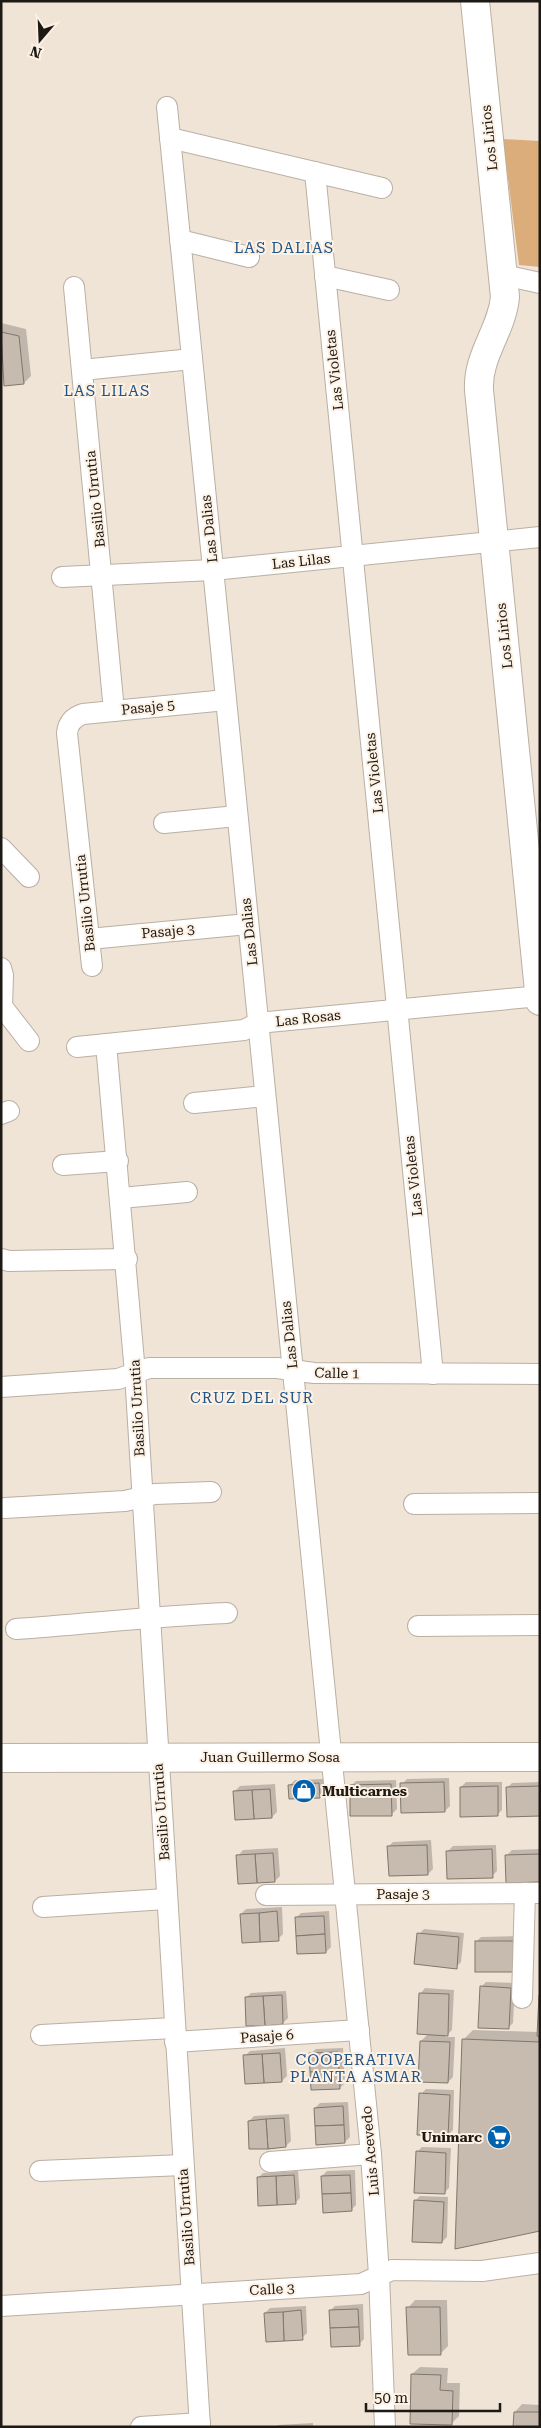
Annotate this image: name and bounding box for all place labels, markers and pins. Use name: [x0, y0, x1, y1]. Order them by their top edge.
shop icon: Multicarnes: [291, 1778, 317, 1804]
place label: Multicarnes: [322, 1783, 407, 1799]
supermarket icon: Unimarc: [486, 2124, 512, 2150]
place label: Unimarc: [421, 2129, 482, 2145]

